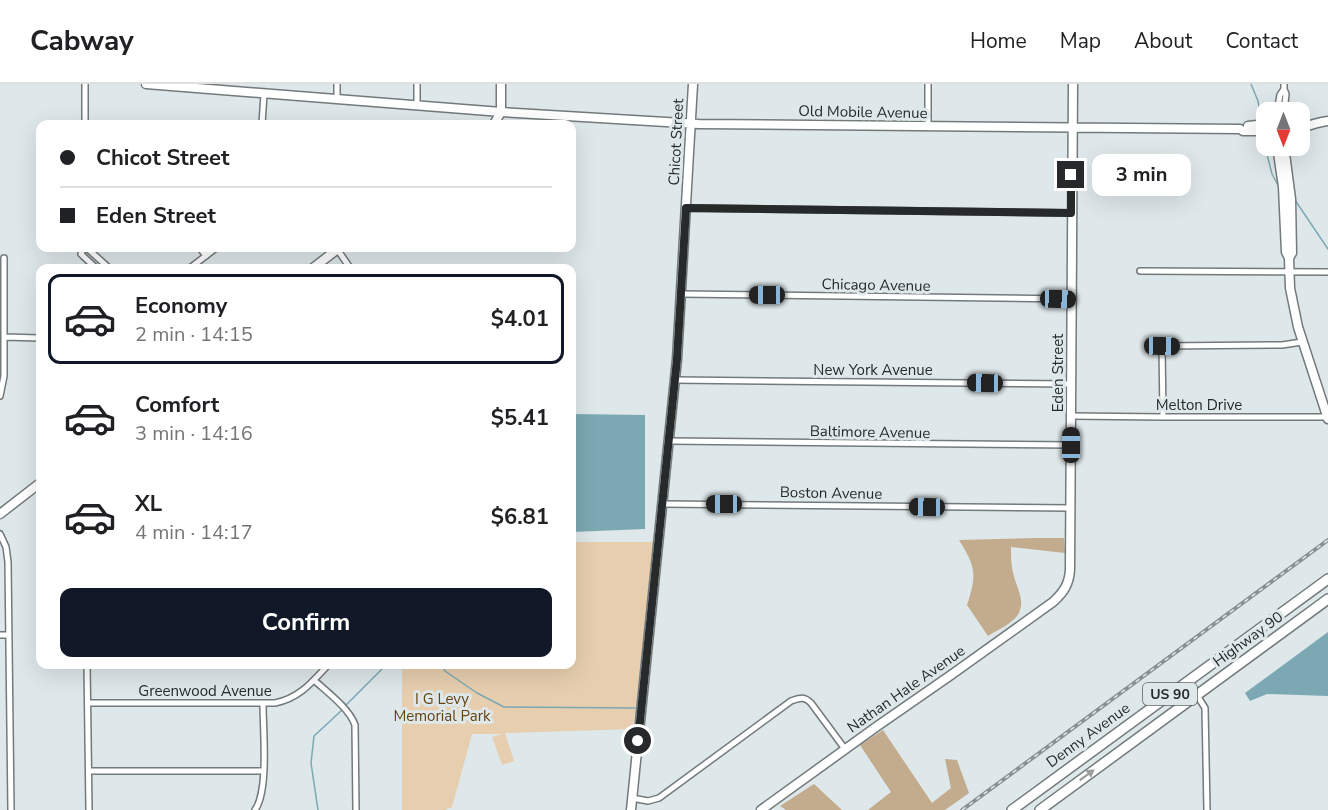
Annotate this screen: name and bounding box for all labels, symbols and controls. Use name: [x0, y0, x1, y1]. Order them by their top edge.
text: Cabway: [30, 22, 134, 60]
text: Home: [970, 27, 1027, 55]
text: Map: [1060, 27, 1101, 55]
text: About: [1134, 27, 1192, 55]
text: Contact: [1225, 27, 1298, 55]
street label: Chicot Street: [664, 97, 688, 186]
street label: Old Mobile Avenue: [798, 101, 928, 123]
north arrow: [1256, 102, 1310, 156]
map controls: [1256, 102, 1310, 156]
text: Chicot Street: [96, 143, 229, 173]
callout: 3 min: [1092, 154, 1191, 196]
route end: [1057, 161, 1084, 188]
text: 3 min: [1116, 161, 1167, 188]
text: Eden Street: [96, 201, 216, 231]
street label: Chicago Avenue: [821, 274, 931, 296]
car: [749, 286, 785, 304]
car: [1040, 289, 1076, 309]
text: Economy: [135, 291, 227, 321]
icon: car: [63, 292, 117, 346]
text: $4.01: [491, 304, 549, 334]
text: 2 min · 14:15: [135, 321, 253, 348]
street label: Eden Street: [1048, 333, 1068, 412]
car: [1144, 337, 1180, 355]
street label: New York Avenue: [813, 360, 933, 380]
car: [967, 374, 1003, 392]
text: Comfort: [135, 390, 219, 420]
icon: car: [63, 391, 117, 445]
street label: Melton Drive: [1156, 395, 1242, 415]
text: $5.41: [491, 403, 549, 433]
text: 3 min · 14:16: [135, 420, 253, 447]
street label: Baltimore Avenue: [810, 421, 930, 443]
car: [1062, 427, 1080, 463]
street label: Boston Avenue: [780, 482, 882, 504]
text: XL: [135, 489, 162, 519]
icon: car: [63, 490, 117, 544]
car: [706, 495, 742, 513]
car: [909, 498, 945, 516]
text: $6.81: [491, 502, 549, 532]
text: 4 min · 14:17: [135, 519, 253, 546]
button: Confirm: [60, 588, 552, 657]
street label: Highway 90: [1209, 607, 1287, 671]
street label: Nathan Hale Avenue: [843, 641, 969, 737]
street label: Greenwood Avenue: [138, 681, 272, 701]
road number: US 90: [1143, 683, 1197, 705]
park label: I G Levy Memorial Park: [393, 689, 491, 726]
street label: Denny Avenue: [1042, 698, 1134, 772]
route start: [624, 727, 651, 754]
one-way arrow: [1080, 770, 1095, 782]

